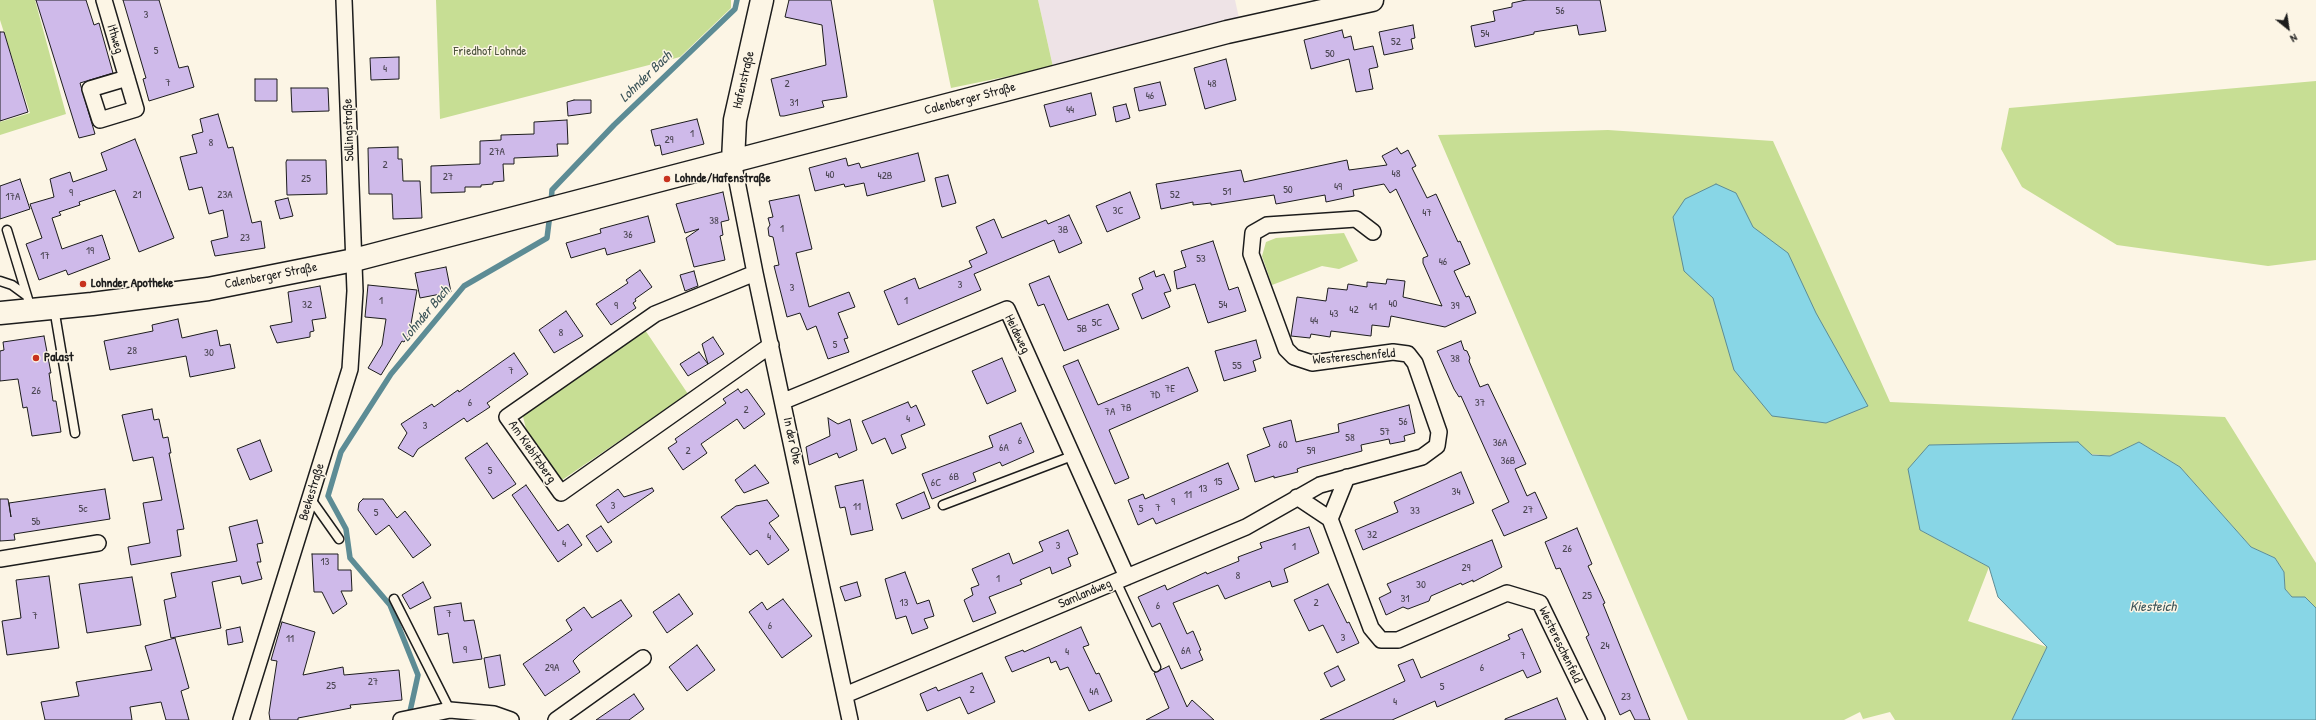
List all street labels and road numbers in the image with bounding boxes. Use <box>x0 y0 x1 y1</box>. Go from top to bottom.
street label: Ithweg <box>103 22 127 56</box>
street label: Hafenstraße <box>730 50 758 110</box>
street label: Calenberger Straße <box>923 79 1017 119</box>
street label: Sollingstraße <box>340 98 358 162</box>
street label: Calenberger Straße <box>223 259 319 293</box>
street label: Heideweg <box>1001 312 1033 356</box>
street label: Westereschenfeld <box>1312 346 1396 368</box>
street label: In der Ohe <box>779 416 805 466</box>
street label: Am Kiebitzberg <box>505 418 559 486</box>
street label: Beekestraße <box>296 461 328 523</box>
street label: Samlandweg <box>1056 576 1114 612</box>
street label: Westereschenfeld <box>1535 604 1585 686</box>

